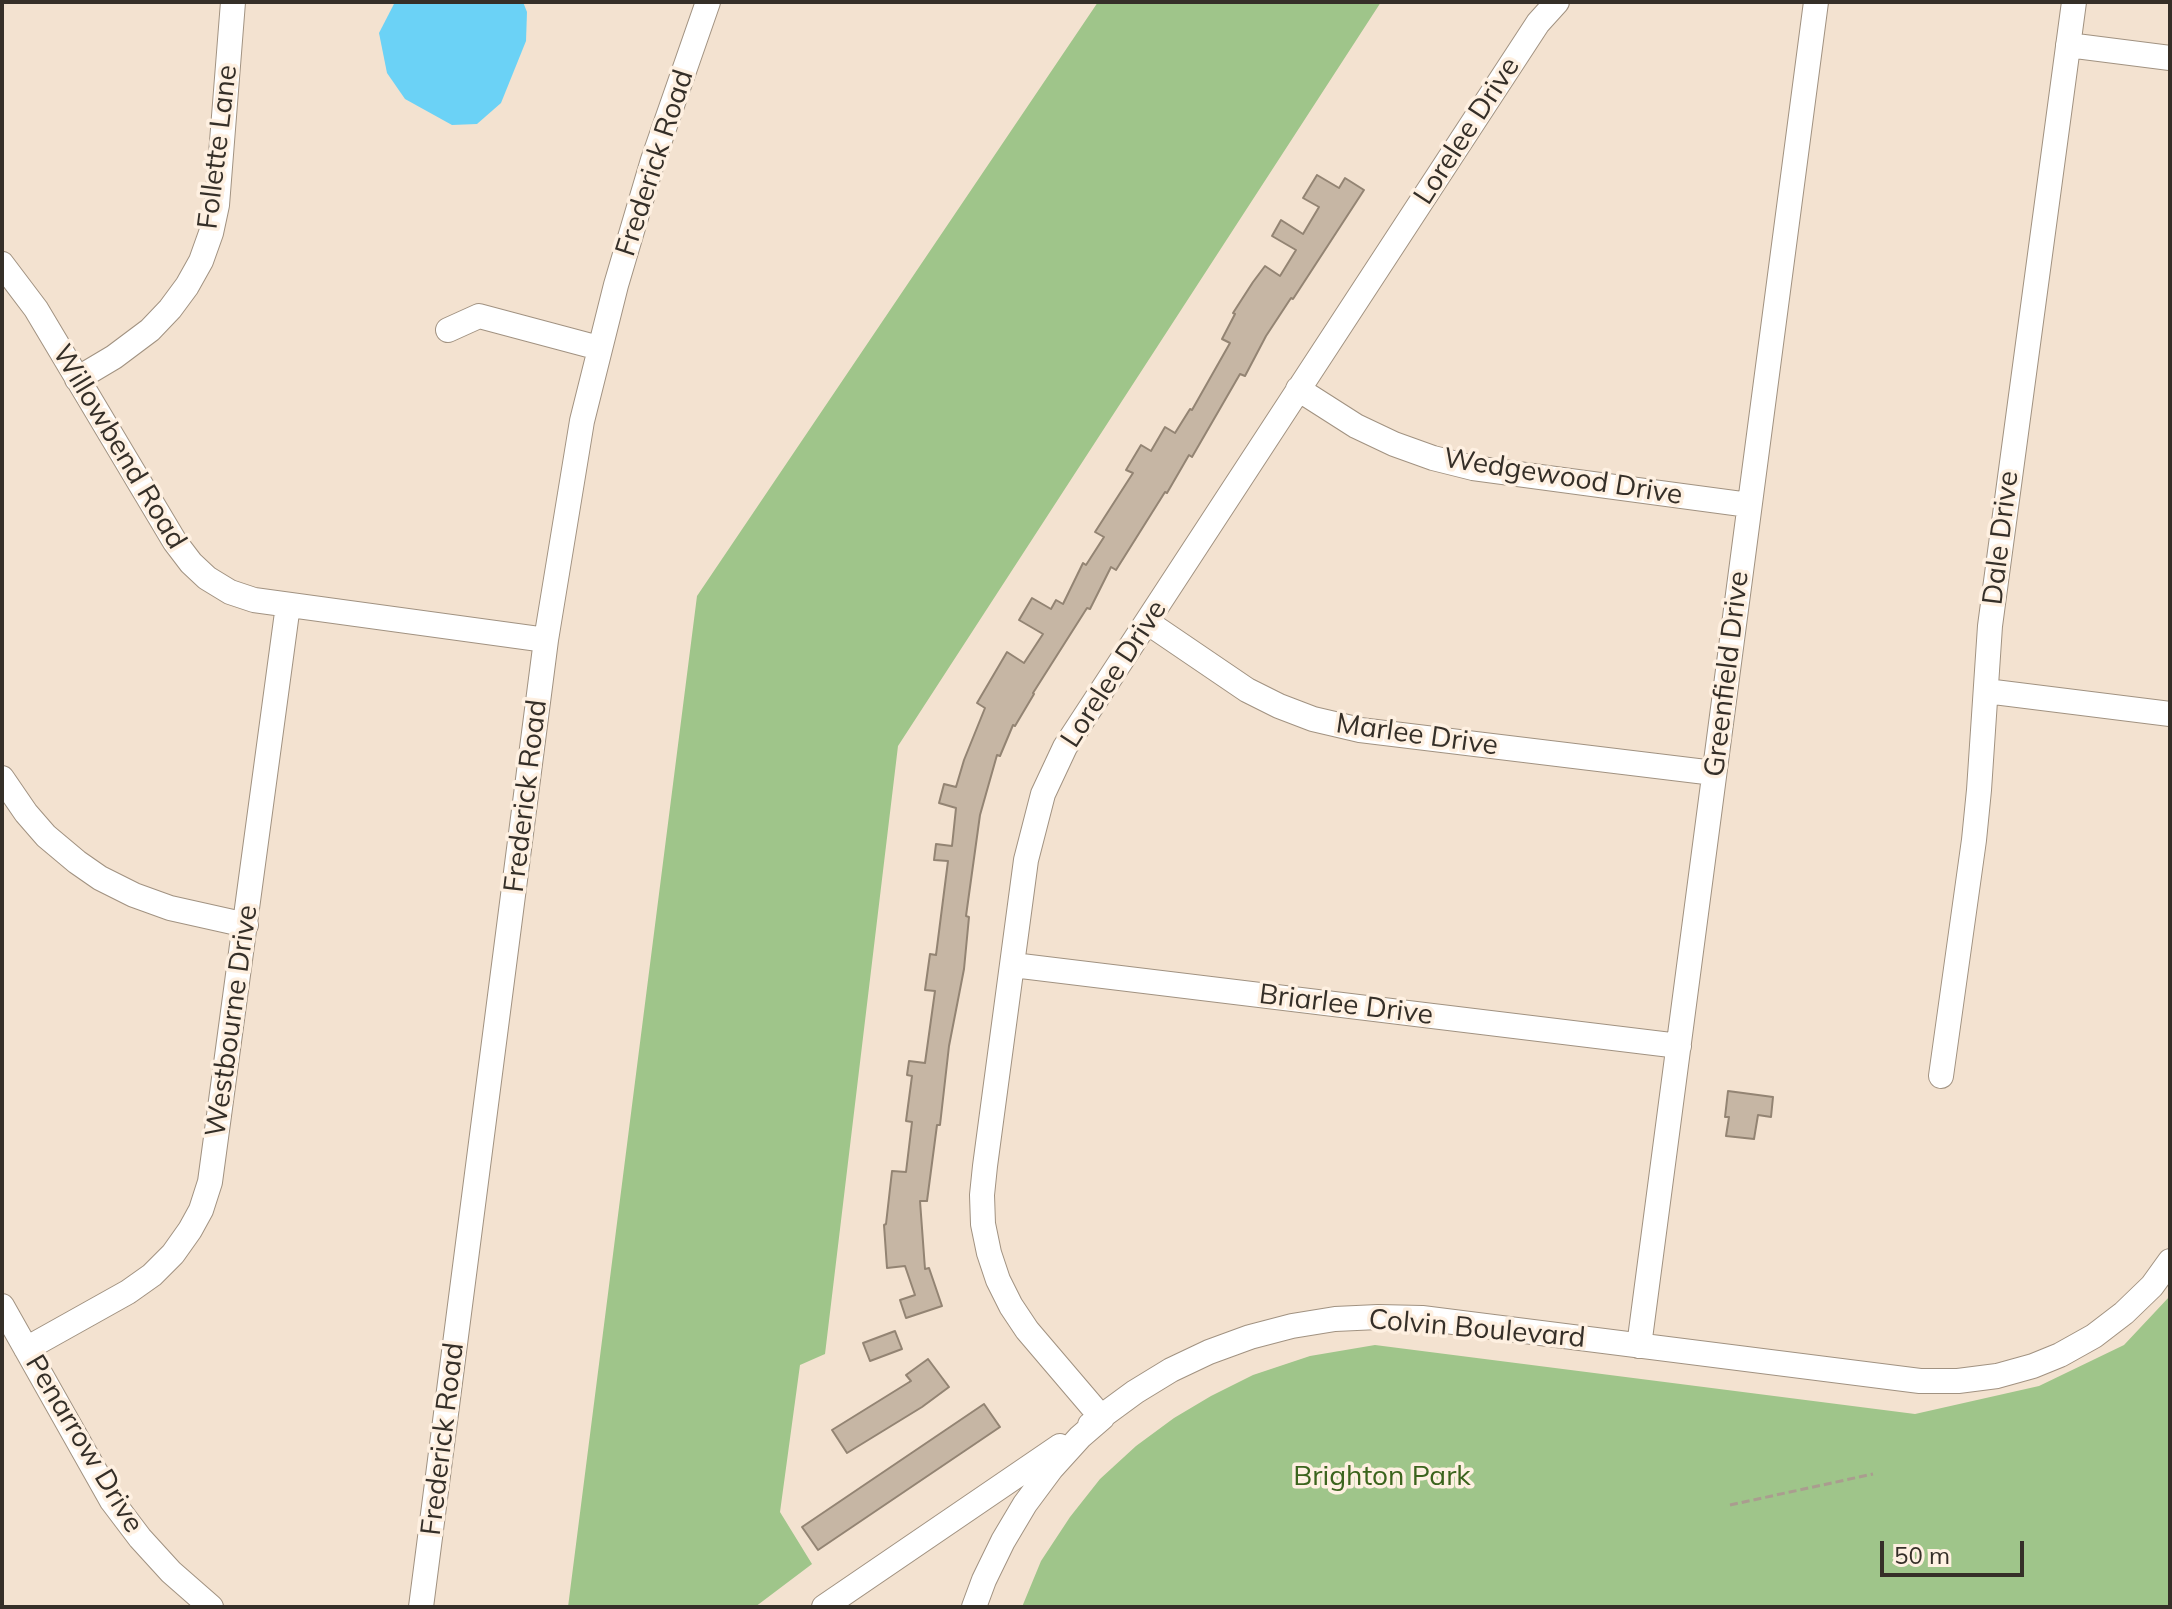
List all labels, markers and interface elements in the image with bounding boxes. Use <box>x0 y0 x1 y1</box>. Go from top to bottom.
street label: Lorelee Drive <box>1407 51 1527 211</box>
street label: Follette Lane <box>191 63 245 231</box>
street label: Frederick Road <box>609 66 701 260</box>
street label: Willowbend Road <box>45 339 193 555</box>
street label: Wedgewood Drive <box>1441 442 1685 512</box>
street label: Dale Drive <box>1976 469 2026 607</box>
street label: Greenfield Drive <box>1698 569 1756 779</box>
street label: Lorelee Drive <box>1054 594 1174 754</box>
street label: Frederick Road <box>498 698 554 894</box>
street label: Marlee Drive <box>1334 707 1500 763</box>
street label: Westbourne Drive <box>199 903 265 1139</box>
street label: Briarlee Drive <box>1257 978 1435 1032</box>
street label: Colvin Boulevard <box>1367 1303 1587 1355</box>
street label: Frederick Road <box>415 1341 471 1537</box>
street label: Penarrow Drive <box>18 1349 150 1539</box>
park label: Brighton Park <box>1293 1460 1471 1494</box>
scale bar <box>1884 1525 2028 1575</box>
text: 50 m <box>1894 1540 1950 1570</box>

